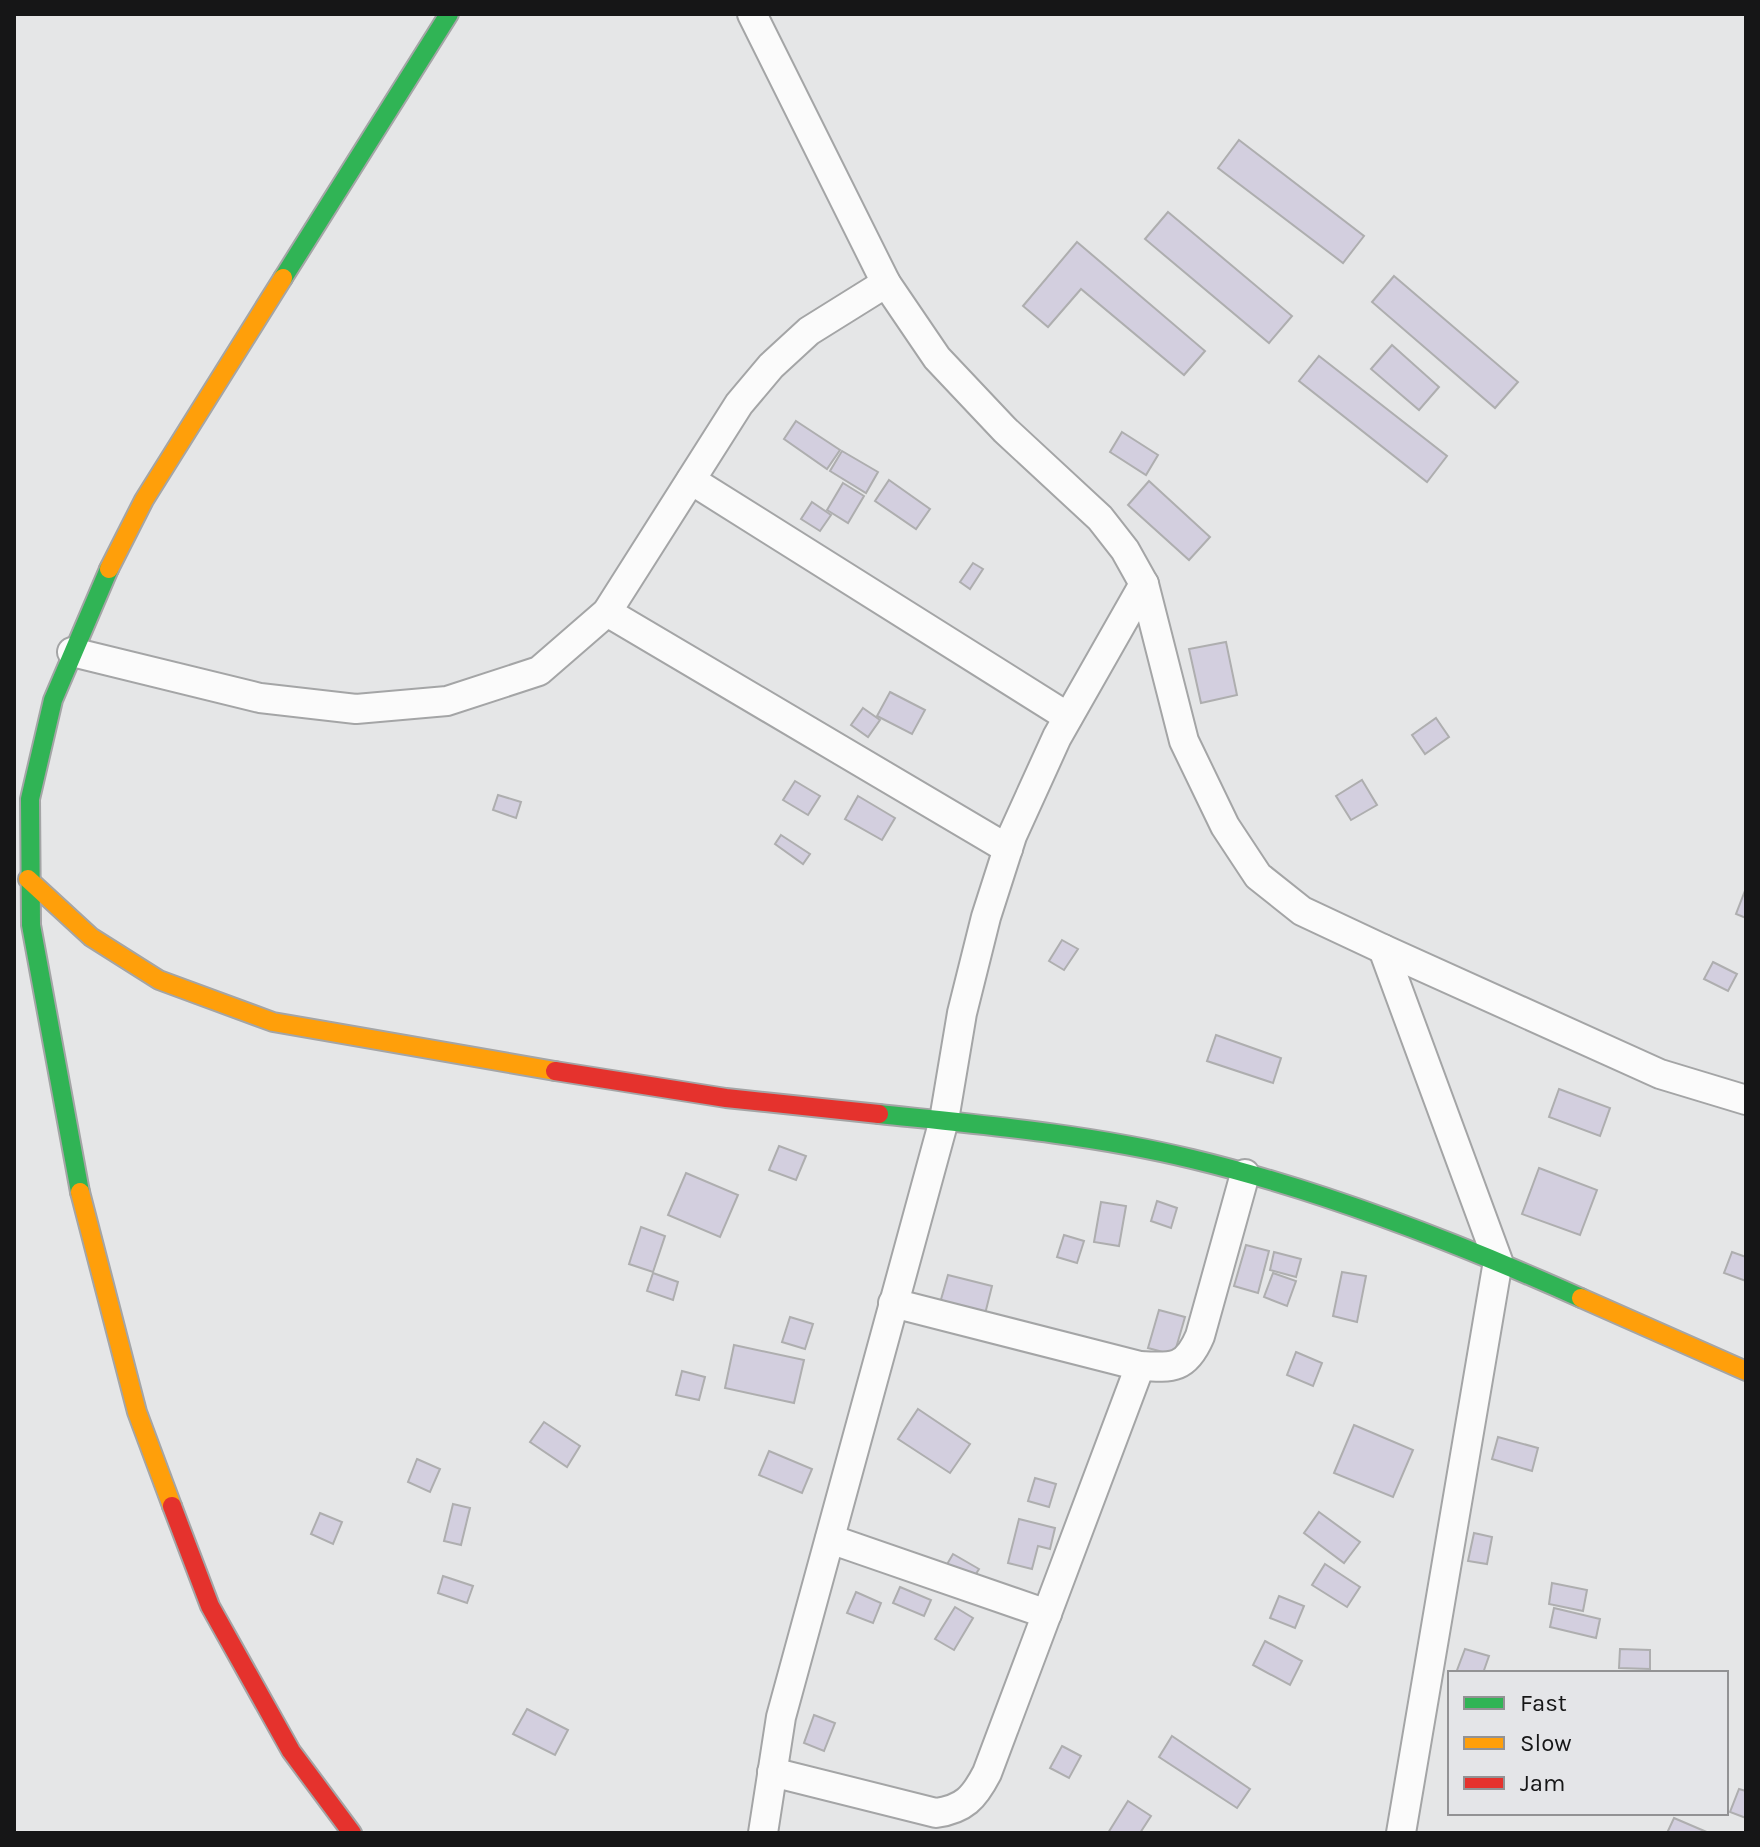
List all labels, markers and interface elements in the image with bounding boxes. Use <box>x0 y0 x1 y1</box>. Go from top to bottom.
legend <box>1448 1671 1728 1815</box>
text: Fast <box>1520 1689 1567 1717</box>
text: Slow <box>1520 1729 1572 1757</box>
text: Jam <box>1520 1769 1565 1797</box>

